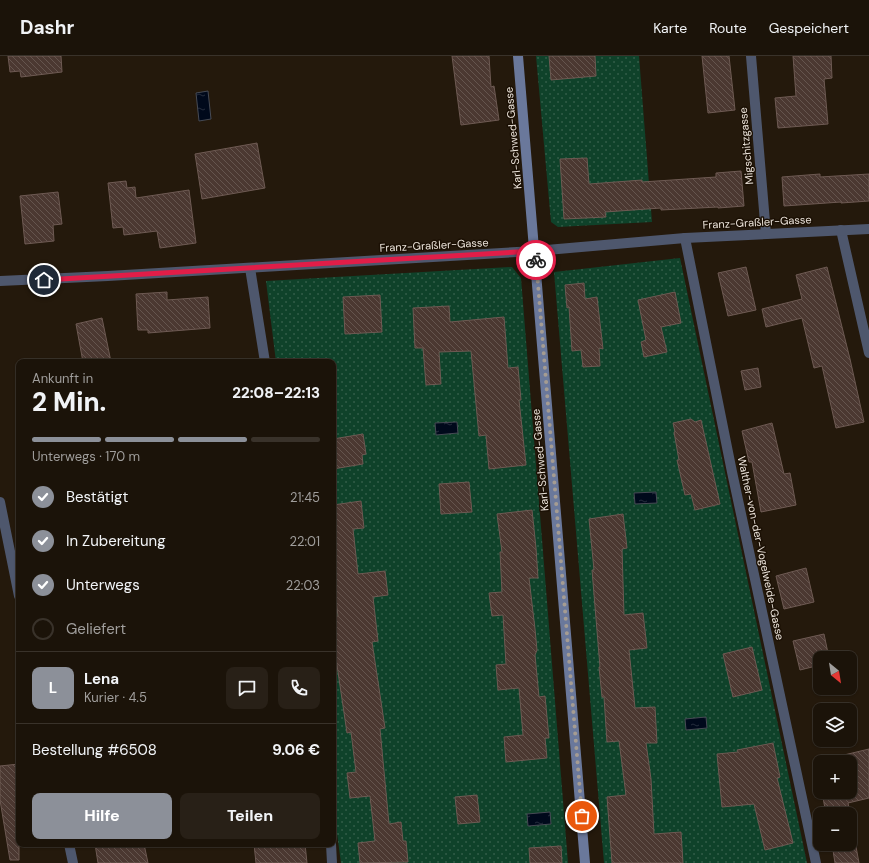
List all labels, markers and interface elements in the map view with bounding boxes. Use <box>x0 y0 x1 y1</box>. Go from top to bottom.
text: Dashr <box>20 15 74 40</box>
text: Karte <box>653 19 687 37</box>
text: Route <box>709 19 747 37</box>
text: Gespeichert <box>769 19 849 37</box>
street label: Karl-Schwed-Gasse <box>502 86 524 190</box>
street label: Migschitzgasse <box>736 107 756 185</box>
street label: Franz-Graßler-Gasse <box>702 212 812 232</box>
street label: Franz-Graßler-Gasse <box>379 235 489 255</box>
courier <box>516 240 556 280</box>
icon: bike <box>525 249 547 271</box>
pin <box>27 263 61 297</box>
icon: home <box>33 269 55 291</box>
text: Ankunft in <box>32 370 93 387</box>
text: 22:08–22:13 <box>232 383 320 403</box>
text: 2 Min. <box>32 385 106 419</box>
street label: Karl-Schwed-Gasse <box>529 408 551 512</box>
text: Unterwegs · 170 m <box>32 448 140 465</box>
street label: Walther-von-der-Vogelweide-Gasse <box>735 455 787 641</box>
icon: check <box>32 486 54 508</box>
text: Bestätigt <box>66 487 128 507</box>
text: 21:45 <box>290 489 320 506</box>
icon: check <box>32 530 54 552</box>
text: In Zubereitung <box>66 531 166 551</box>
text: 22:01 <box>289 533 320 550</box>
icon: check <box>32 574 54 596</box>
text: Unterwegs <box>66 575 140 595</box>
text: 22:03 <box>286 577 320 594</box>
text: Geliefert <box>66 619 126 639</box>
north arrow <box>813 651 857 695</box>
map controls <box>813 651 857 851</box>
button: chat <box>226 667 268 709</box>
button: phone <box>278 667 320 709</box>
text: Lena <box>84 669 119 689</box>
text: L <box>49 678 57 698</box>
text: Kurier · 4.5 <box>84 689 147 706</box>
button: layers <box>813 703 857 747</box>
text: Bestellung #6508 <box>32 740 157 760</box>
text: 9.06 € <box>272 740 320 760</box>
button: + <box>813 755 857 799</box>
button: Hilfe <box>32 793 172 839</box>
button: Teilen <box>180 793 320 839</box>
pin <box>565 799 599 833</box>
icon: bag <box>571 805 593 827</box>
button: − <box>813 807 857 851</box>

